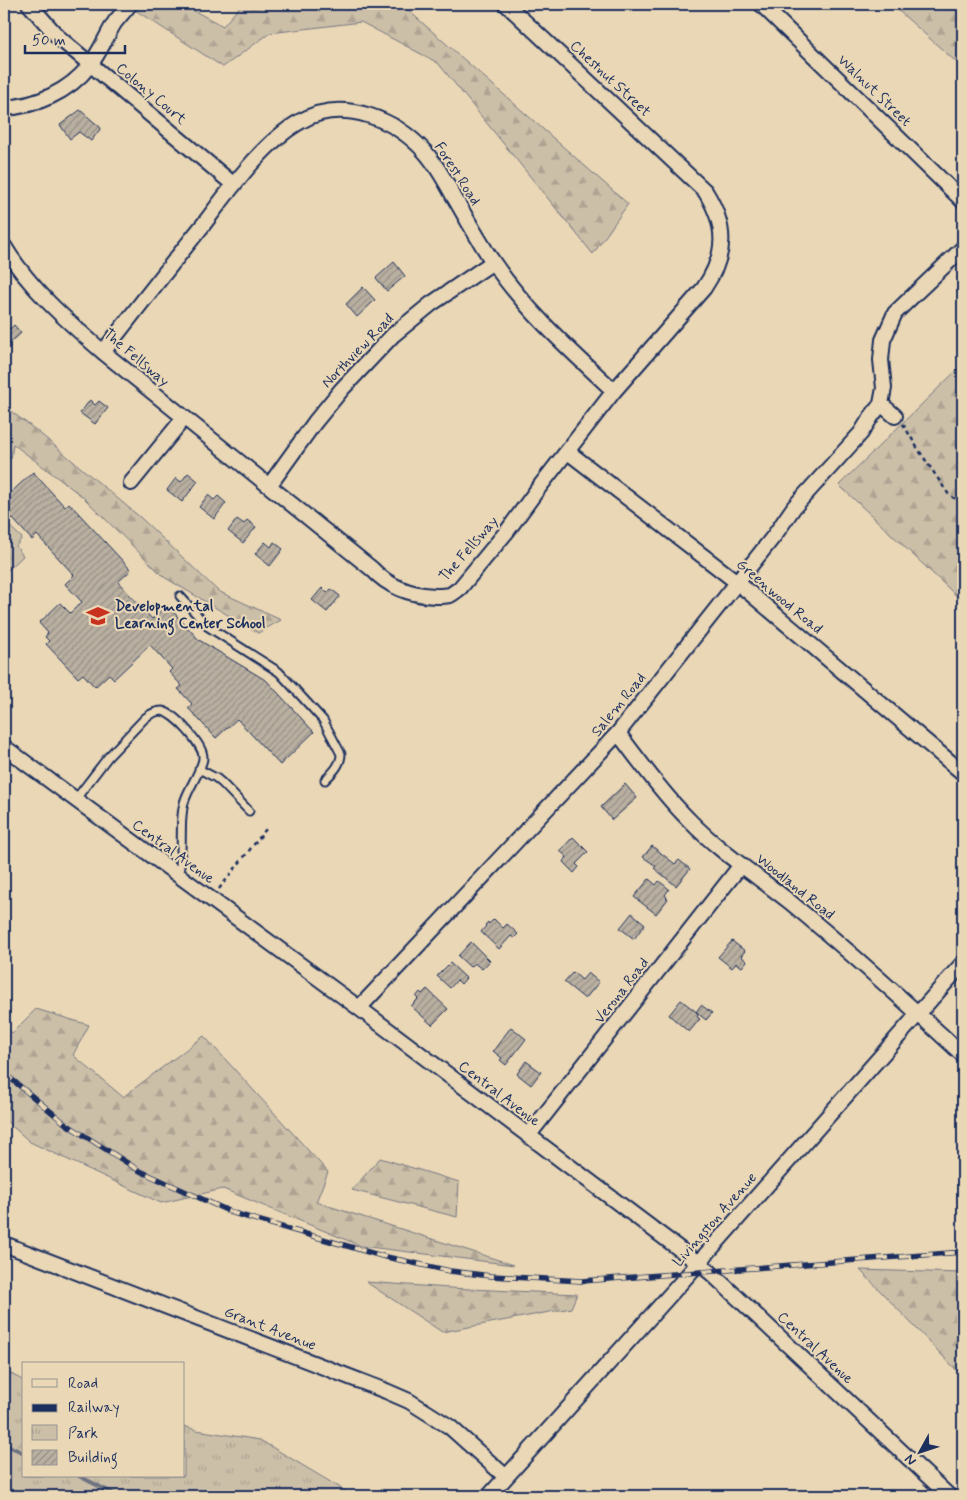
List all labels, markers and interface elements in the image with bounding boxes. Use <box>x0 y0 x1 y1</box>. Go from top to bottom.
scale bar <box>25 22 125 54</box>
text: 50 m <box>32 31 66 51</box>
street label: Chestnut Street <box>565 36 655 122</box>
street label: Walnut Street <box>833 51 915 132</box>
street label: Colony Court <box>111 59 191 130</box>
street label: Forest Road <box>429 138 485 210</box>
street label: Northview Road <box>317 309 399 393</box>
street label: The Fellsway <box>99 324 174 392</box>
street label: The Fellsway <box>435 512 503 586</box>
street label: Greenwood Road <box>732 555 827 639</box>
place label: Developmental Learning Center School <box>115 597 266 636</box>
school or university icon: Developmental Learning Center School <box>85 603 111 629</box>
street label: Salem Road <box>587 669 651 741</box>
street label: Central Avenue <box>128 815 218 889</box>
street label: Woodland Road <box>752 849 838 925</box>
street label: Verona Road <box>590 954 654 1028</box>
street label: Central Avenue <box>454 1057 544 1131</box>
street label: Livingston Avenue <box>668 1168 762 1271</box>
street label: Grant Avenue <box>221 1302 319 1356</box>
street label: Central Avenue <box>772 1307 858 1389</box>
legend <box>22 1362 185 1478</box>
text: Road <box>68 1374 98 1394</box>
text: Railway <box>68 1398 120 1418</box>
text: Park <box>68 1424 98 1444</box>
north arrow <box>894 1428 944 1478</box>
text: Building <box>68 1448 118 1469</box>
text: N <box>901 1450 921 1469</box>

